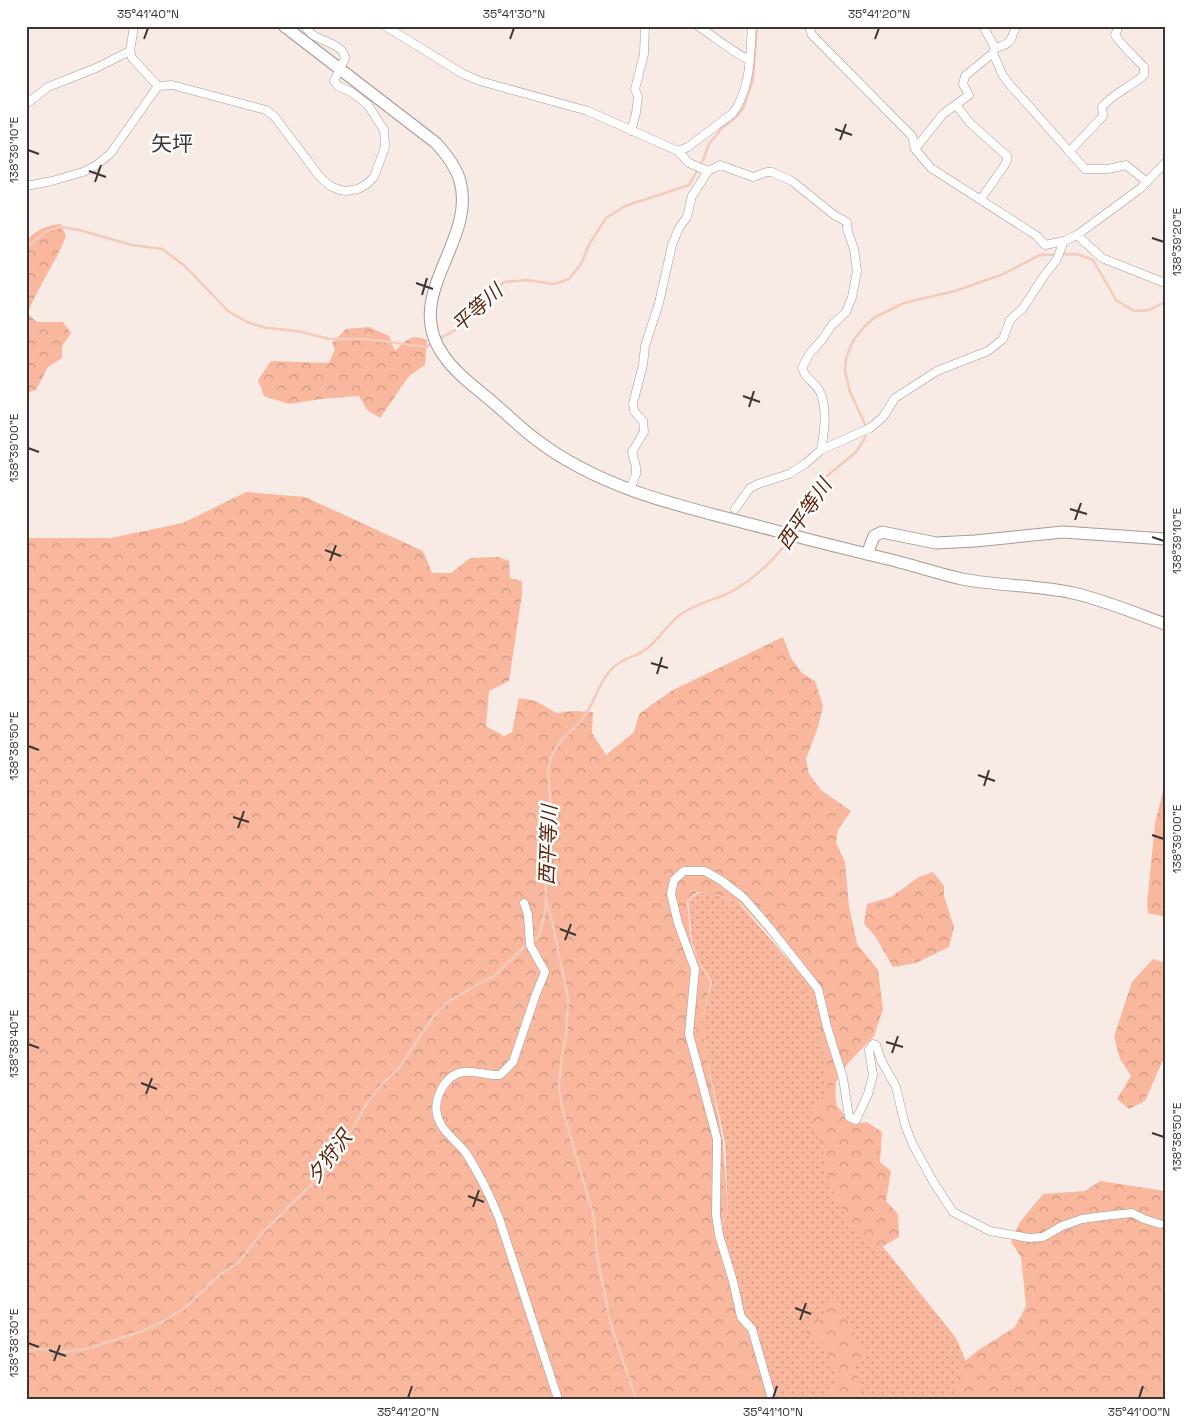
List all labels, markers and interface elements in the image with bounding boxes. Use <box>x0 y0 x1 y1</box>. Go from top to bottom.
text: 35°41'40"N <box>117 6 179 22</box>
text: 35°41'30"N <box>483 6 545 22</box>
text: 35°41'20"N <box>848 6 910 22</box>
text: 138°39'10"E <box>6 117 22 183</box>
district label: 矢坪 <box>151 130 193 157</box>
text: 138°39'20"E <box>1169 207 1185 276</box>
water label: 平等川 <box>446 277 509 338</box>
text: 138°39'00"E <box>6 413 22 483</box>
water label: 西平等川 <box>771 472 838 554</box>
text: 138°39'10"E <box>1169 508 1185 574</box>
text: 138°38'50"E <box>6 711 22 780</box>
water label: 西平等川 <box>534 803 562 885</box>
text: 138°39'00"E <box>1169 804 1185 874</box>
text: 138°38'40"E <box>6 1009 22 1078</box>
text: 138°38'50"E <box>1169 1102 1185 1171</box>
water label: 夕狩沢 <box>301 1123 359 1189</box>
text: 138°38'30"E <box>6 1308 22 1377</box>
text: 35°41'20"N <box>377 1404 439 1420</box>
text: 35°41'10"N <box>743 1404 803 1420</box>
text: 35°41'00"N <box>1108 1404 1170 1420</box>

